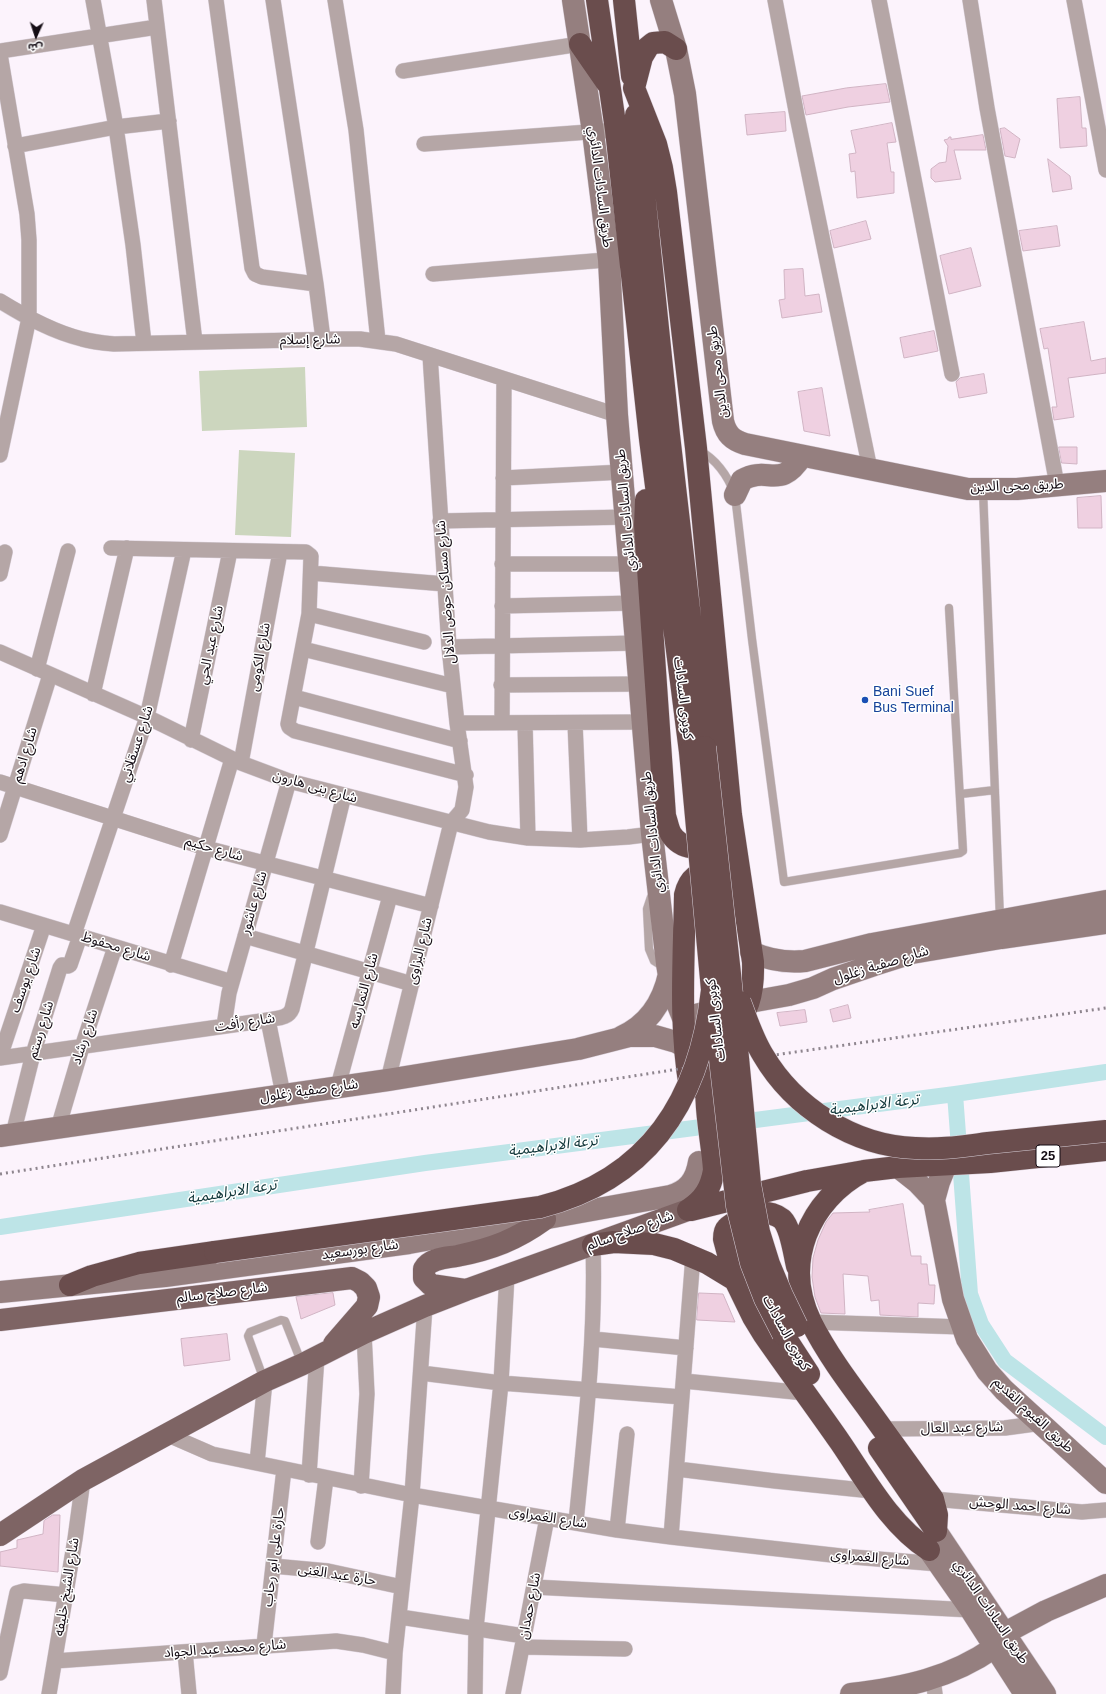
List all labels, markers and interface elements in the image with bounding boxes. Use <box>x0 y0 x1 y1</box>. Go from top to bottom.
north arrow <box>16 16 56 56</box>
text: ش <box>28 42 43 54</box>
street label: طريق السادات الدائري <box>584 125 616 249</box>
street label: طريق محى الدين <box>704 325 732 419</box>
street label: شارع إسلام <box>280 331 340 349</box>
street label: طريق السادات الدائري <box>612 448 640 572</box>
street label: طريق محى الدين <box>970 476 1064 496</box>
street label: شارع مساكن حوض الدلال <box>433 520 459 664</box>
street label: شارع عبد الحي <box>194 604 228 686</box>
street label: شارع الكومى <box>246 621 274 693</box>
street label: كوبرى السادات <box>670 656 696 740</box>
place label: Bani Suef Bus Terminal <box>873 684 954 716</box>
marker: Bani Suef Bus Terminal <box>860 695 870 705</box>
street label: شارع عسقلاني <box>117 704 157 784</box>
street label: شارع ادهم <box>9 725 41 785</box>
street label: شارع بنى هارون <box>271 767 359 807</box>
street label: طريق السادات الدائري <box>638 770 668 894</box>
street label: شارع حكيم <box>183 833 245 865</box>
street label: شارع عاشور <box>237 869 271 937</box>
street label: شارع البزاوى <box>404 916 436 986</box>
street label: شارع محفوظ <box>79 928 153 966</box>
street label: شارع صفية زغلول <box>831 942 931 988</box>
street label: شارع يوسف <box>7 945 45 1015</box>
street label: شارع النمارسه <box>346 951 382 1031</box>
street label: كوبرى السادات <box>703 978 729 1062</box>
street label: شارع رستم <box>24 999 58 1061</box>
street label: شارع رشاد <box>68 1007 102 1067</box>
street label: شارع رأفت <box>214 1010 276 1036</box>
street label: شارع صفية زغلول <box>259 1076 359 1106</box>
water label: ترعة الابراهيمية <box>828 1091 920 1119</box>
water label: ترعة الابراهيمية <box>507 1132 599 1160</box>
road number: 25 <box>1036 1145 1060 1167</box>
water label: ترعة الابراهيمية <box>186 1176 278 1208</box>
street label: شارع صلاح سالم <box>584 1207 676 1255</box>
street label: شارع بورسعيد <box>321 1236 399 1264</box>
street label: شارع صلاح سالم <box>176 1279 268 1307</box>
street label: كوبرى السادات <box>759 1293 813 1373</box>
street label: طريق الفيوم القديم <box>989 1373 1077 1457</box>
street label: شارع عبد العال <box>921 1419 1003 1437</box>
street label: شارع احمد الوحش <box>969 1493 1071 1519</box>
street label: شارع الغمراوى <box>508 1504 588 1532</box>
street label: حارة على ابو رحاب <box>260 1506 288 1608</box>
street label: شارع الشيخ خليفه <box>51 1536 83 1638</box>
street label: شارع الغمراوى <box>830 1546 910 1570</box>
street label: طريق السادات الدائري <box>950 1557 1032 1667</box>
street label: حارة عبد الغنى <box>297 1561 377 1589</box>
street label: شارع حمدان <box>515 1571 545 1641</box>
street label: شارع محمد عبد الجواد <box>163 1636 287 1662</box>

